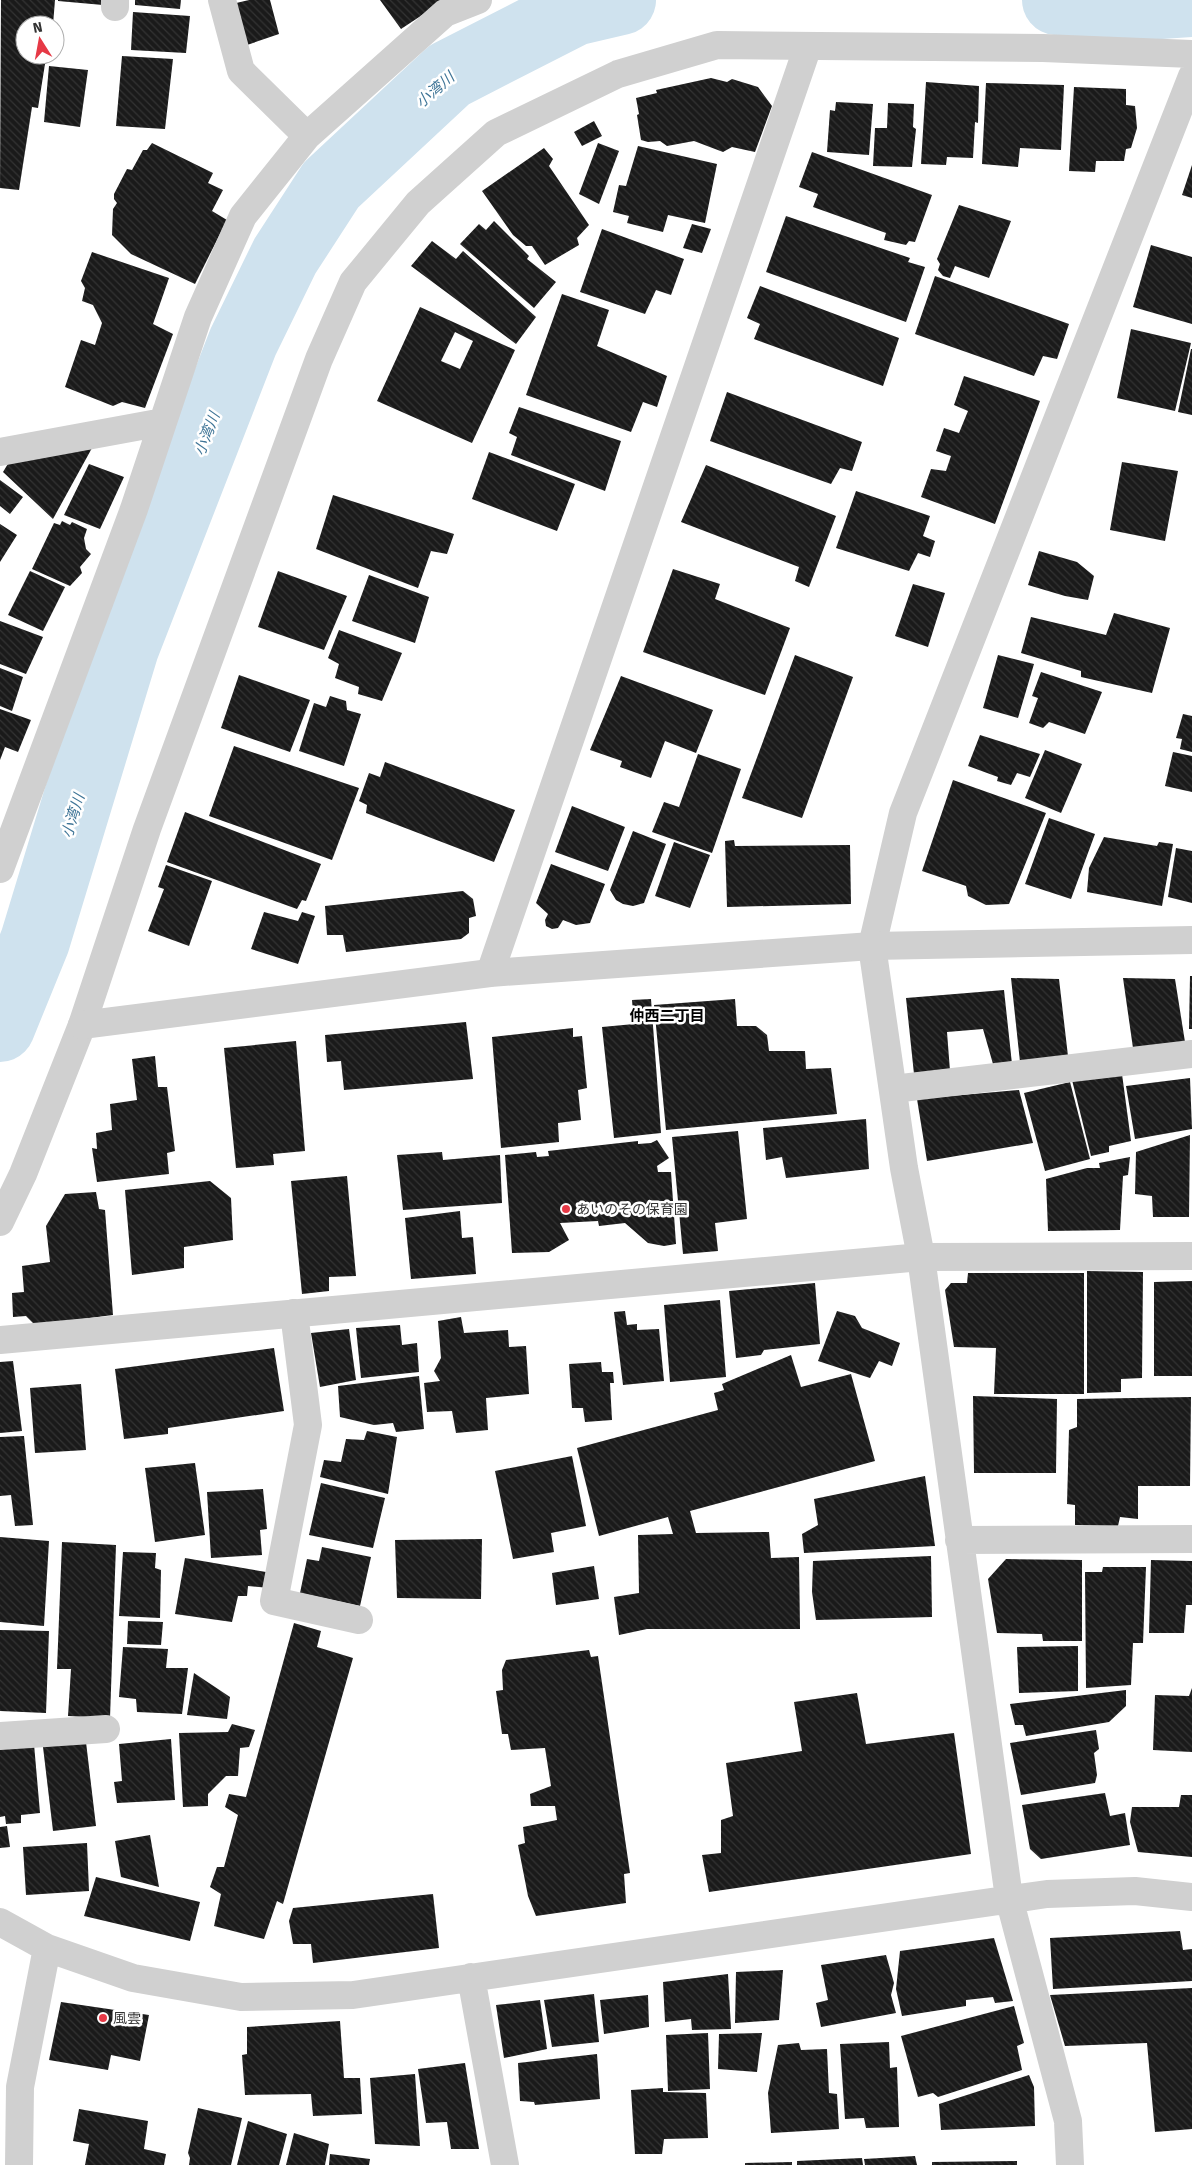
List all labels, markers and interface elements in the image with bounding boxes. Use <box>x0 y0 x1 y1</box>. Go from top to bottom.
north arrow <box>15 15 65 65</box>
text: N <box>31 18 44 37</box>
water label: 小湾川 <box>412 67 459 112</box>
water label: 小湾川 <box>191 408 224 458</box>
water label: 小湾川 <box>58 790 89 840</box>
district label: 仲西二丁目 <box>629 1007 705 1025</box>
place label: あいのその保育園 <box>576 1201 688 1218</box>
marker: あいのその保育園 <box>560 1203 572 1215</box>
place label: 風雲 <box>113 2010 141 2027</box>
marker: 風雲 <box>97 2012 109 2024</box>

